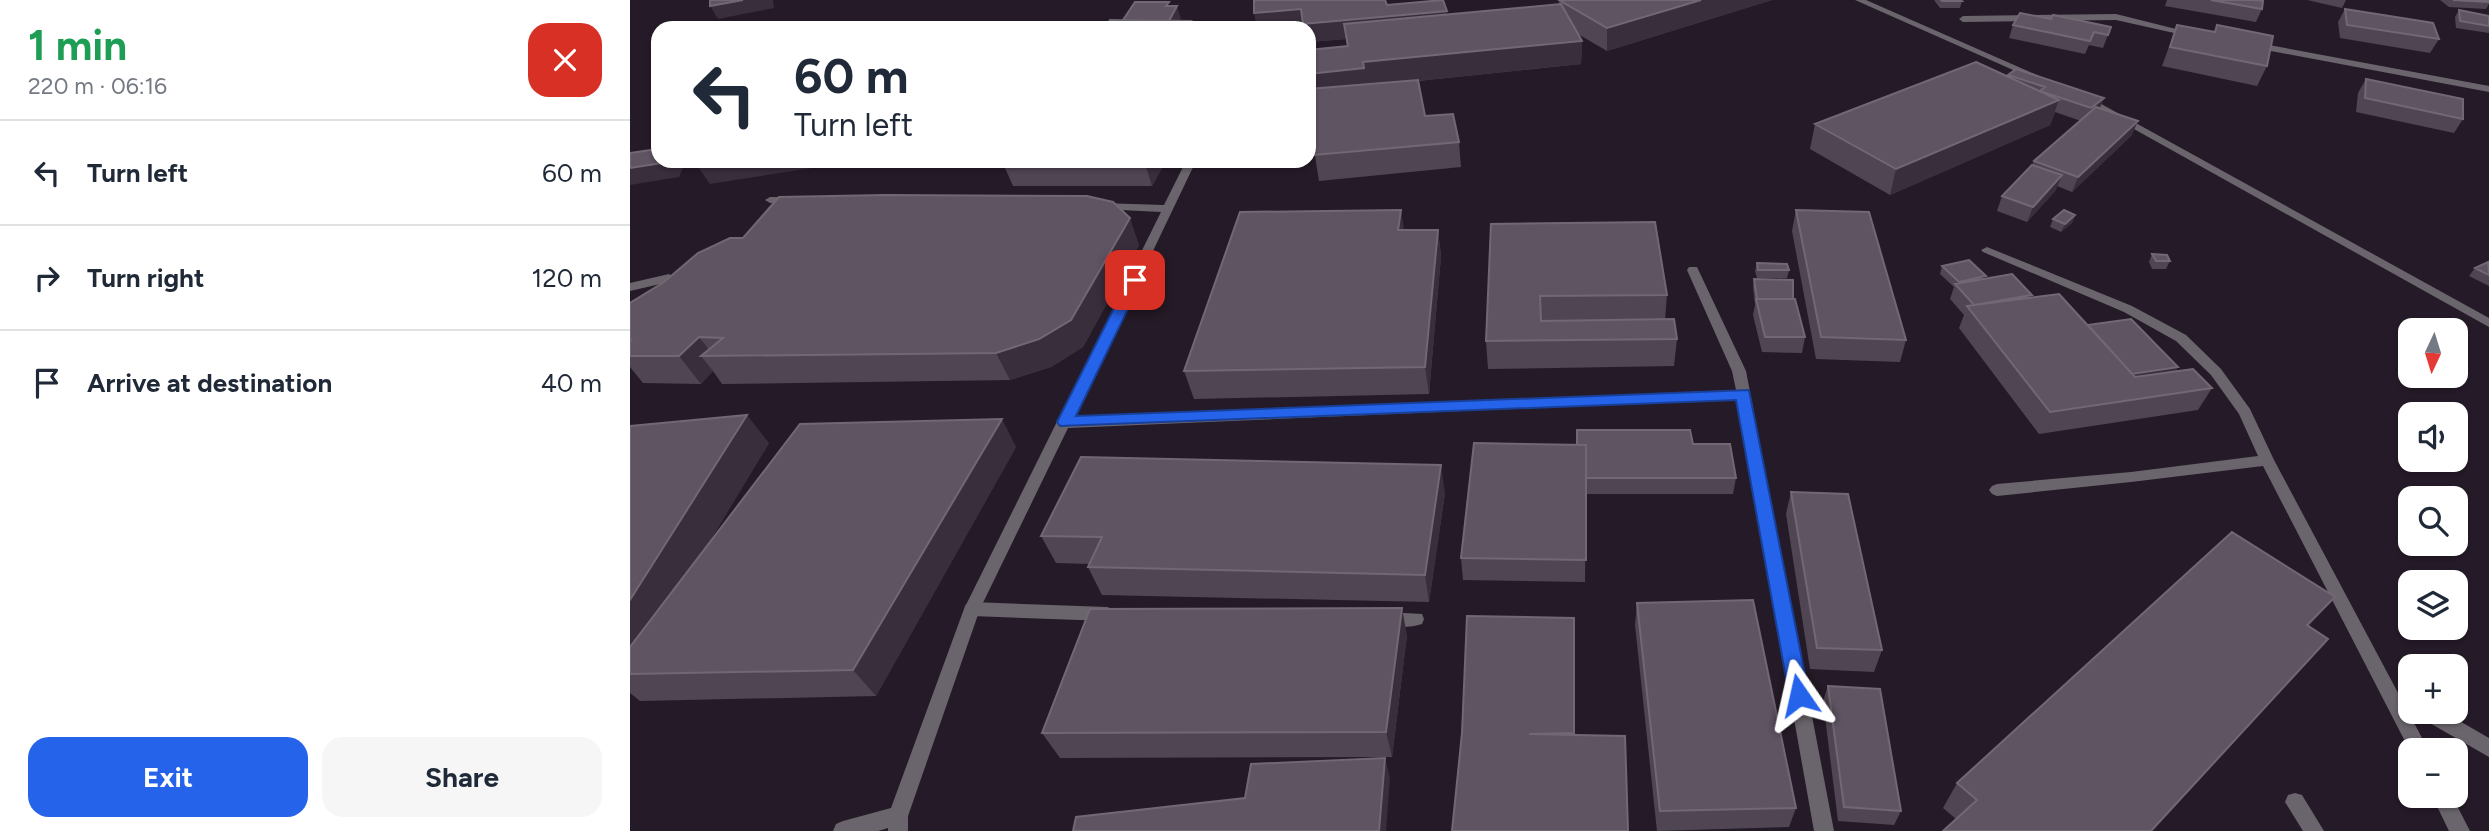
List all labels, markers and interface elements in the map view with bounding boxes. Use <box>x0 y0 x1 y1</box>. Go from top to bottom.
text: 1 min <box>28 20 127 71</box>
button: close <box>528 23 602 97</box>
text: 60 m <box>794 46 909 105</box>
icon: left <box>679 49 770 140</box>
text: 220 m · 06:16 <box>28 72 167 100</box>
text: Turn left <box>794 106 913 144</box>
icon: left <box>28 154 66 192</box>
text: Turn left <box>87 157 188 189</box>
text: 60 m <box>542 157 602 189</box>
pin <box>1105 250 1165 310</box>
icon: right <box>28 259 66 297</box>
icon: arrive <box>1116 261 1154 299</box>
text: Turn right <box>87 262 204 294</box>
text: 120 m <box>532 262 602 294</box>
north arrow <box>2398 318 2468 388</box>
map controls <box>2398 318 2468 808</box>
icon: arrive <box>28 364 66 402</box>
text: Arrive at destination <box>87 367 332 399</box>
text: 40 m <box>541 367 602 399</box>
button: sound <box>2398 402 2468 472</box>
button: search <box>2398 486 2468 556</box>
button: layers <box>2398 570 2468 640</box>
button: + <box>2398 654 2468 724</box>
position arrow <box>1762 658 1836 732</box>
button: Exit <box>28 737 308 817</box>
button: Share <box>322 737 602 817</box>
button: − <box>2398 738 2468 808</box>

